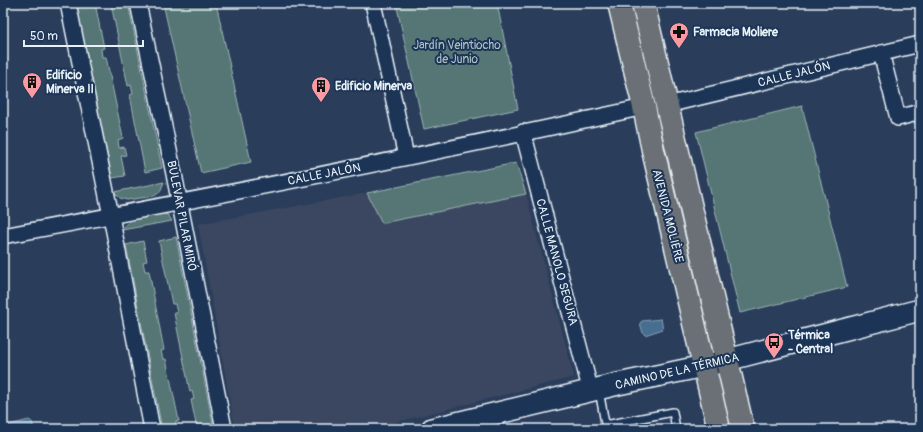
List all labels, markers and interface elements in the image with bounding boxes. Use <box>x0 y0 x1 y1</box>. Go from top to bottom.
pharmacy icon: Farmacia Moliere <box>668 21 690 49</box>
scale bar <box>24 22 143 48</box>
place label: Farmacia Moliere <box>693 25 779 40</box>
text: 50 m <box>30 29 58 44</box>
park label: Jardín Veintiocho de Junio <box>413 38 501 67</box>
street label: CALLE JALÓN <box>756 57 832 91</box>
place label: Edificio Minerva II <box>46 68 94 97</box>
building icon: Edificio Minerva II <box>21 71 43 99</box>
building icon: Edificio Minerva <box>310 75 332 103</box>
place label: Edificio Minerva <box>335 79 413 94</box>
street label: BULEVAR PILAR MIRÓ <box>163 159 201 273</box>
street label: CALLE JALÓN <box>286 159 362 189</box>
street label: AVENIDA MOLIÈRE <box>649 168 687 264</box>
street label: CALLE MANOLO SEGURA <box>532 197 581 327</box>
place label: Térmica - Central <box>787 328 833 357</box>
bus stop icon: Térmica - Central <box>763 331 785 359</box>
street label: CAMINO DE LA TÉRMICA <box>614 349 741 393</box>

